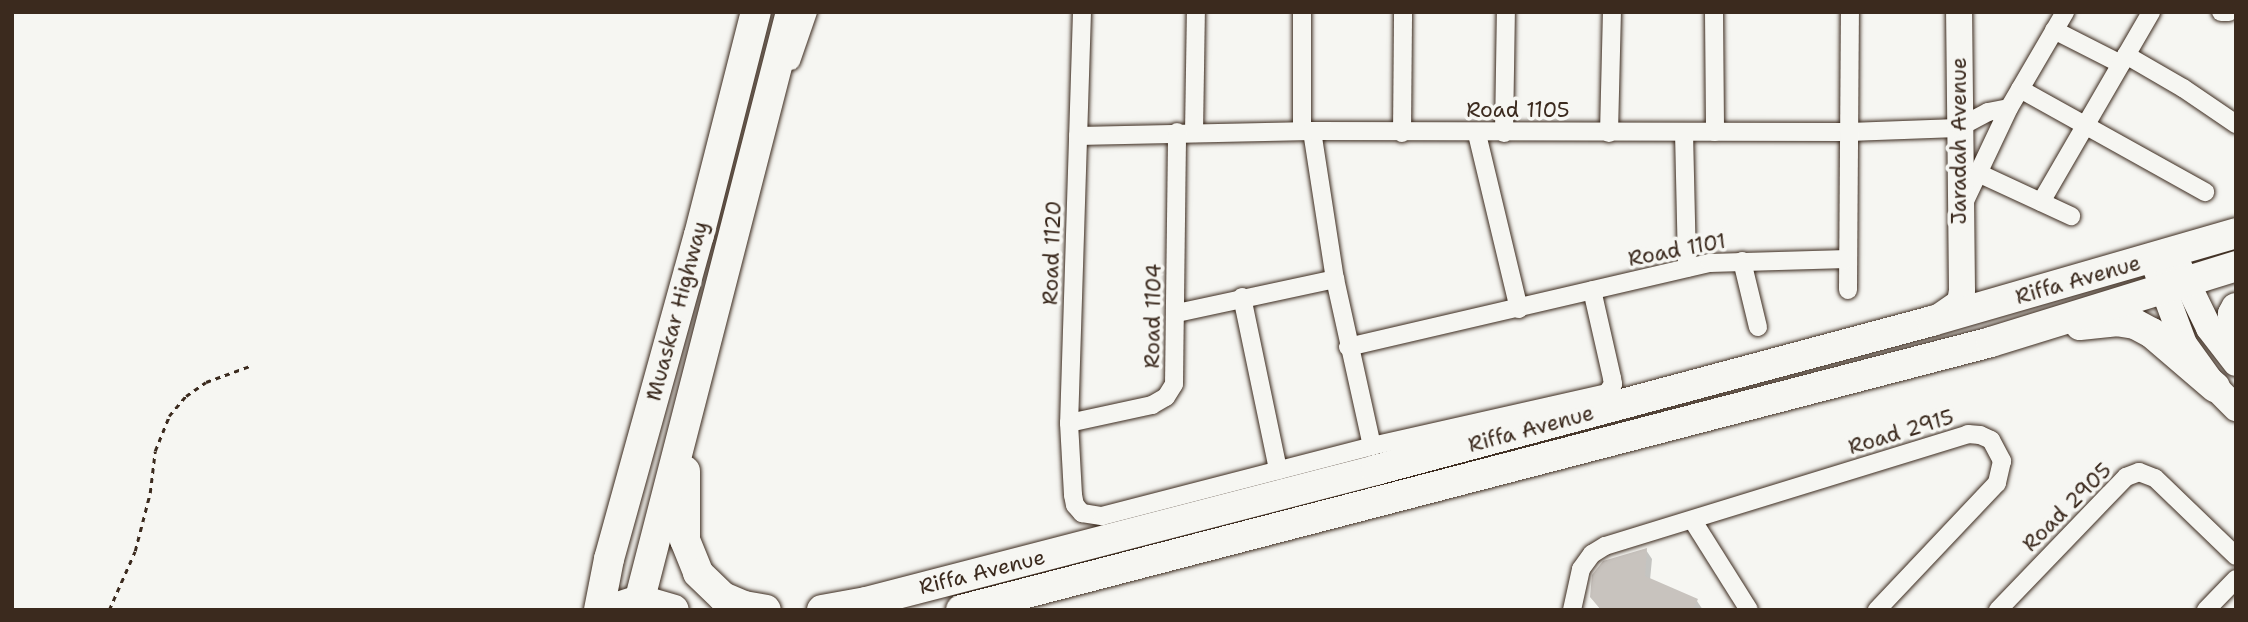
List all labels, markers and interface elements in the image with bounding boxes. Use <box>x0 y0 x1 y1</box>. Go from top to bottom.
street label: Jaradah Avenue <box>1946 57 1972 225</box>
street label: Road 1105 <box>1466 97 1570 123</box>
street label: Road 1120 <box>1038 200 1066 306</box>
street label: Muaskar Highway <box>641 218 713 404</box>
street label: Road 1101 <box>1626 228 1728 272</box>
street label: Riffa Avenue <box>2013 250 2143 310</box>
street label: Road 1104 <box>1139 263 1167 369</box>
street label: Riffa Avenue <box>1466 400 1596 458</box>
street label: Road 2915 <box>1845 404 1957 460</box>
street label: Road 2905 <box>2017 457 2117 557</box>
street label: Riffa Avenue <box>916 544 1048 600</box>

